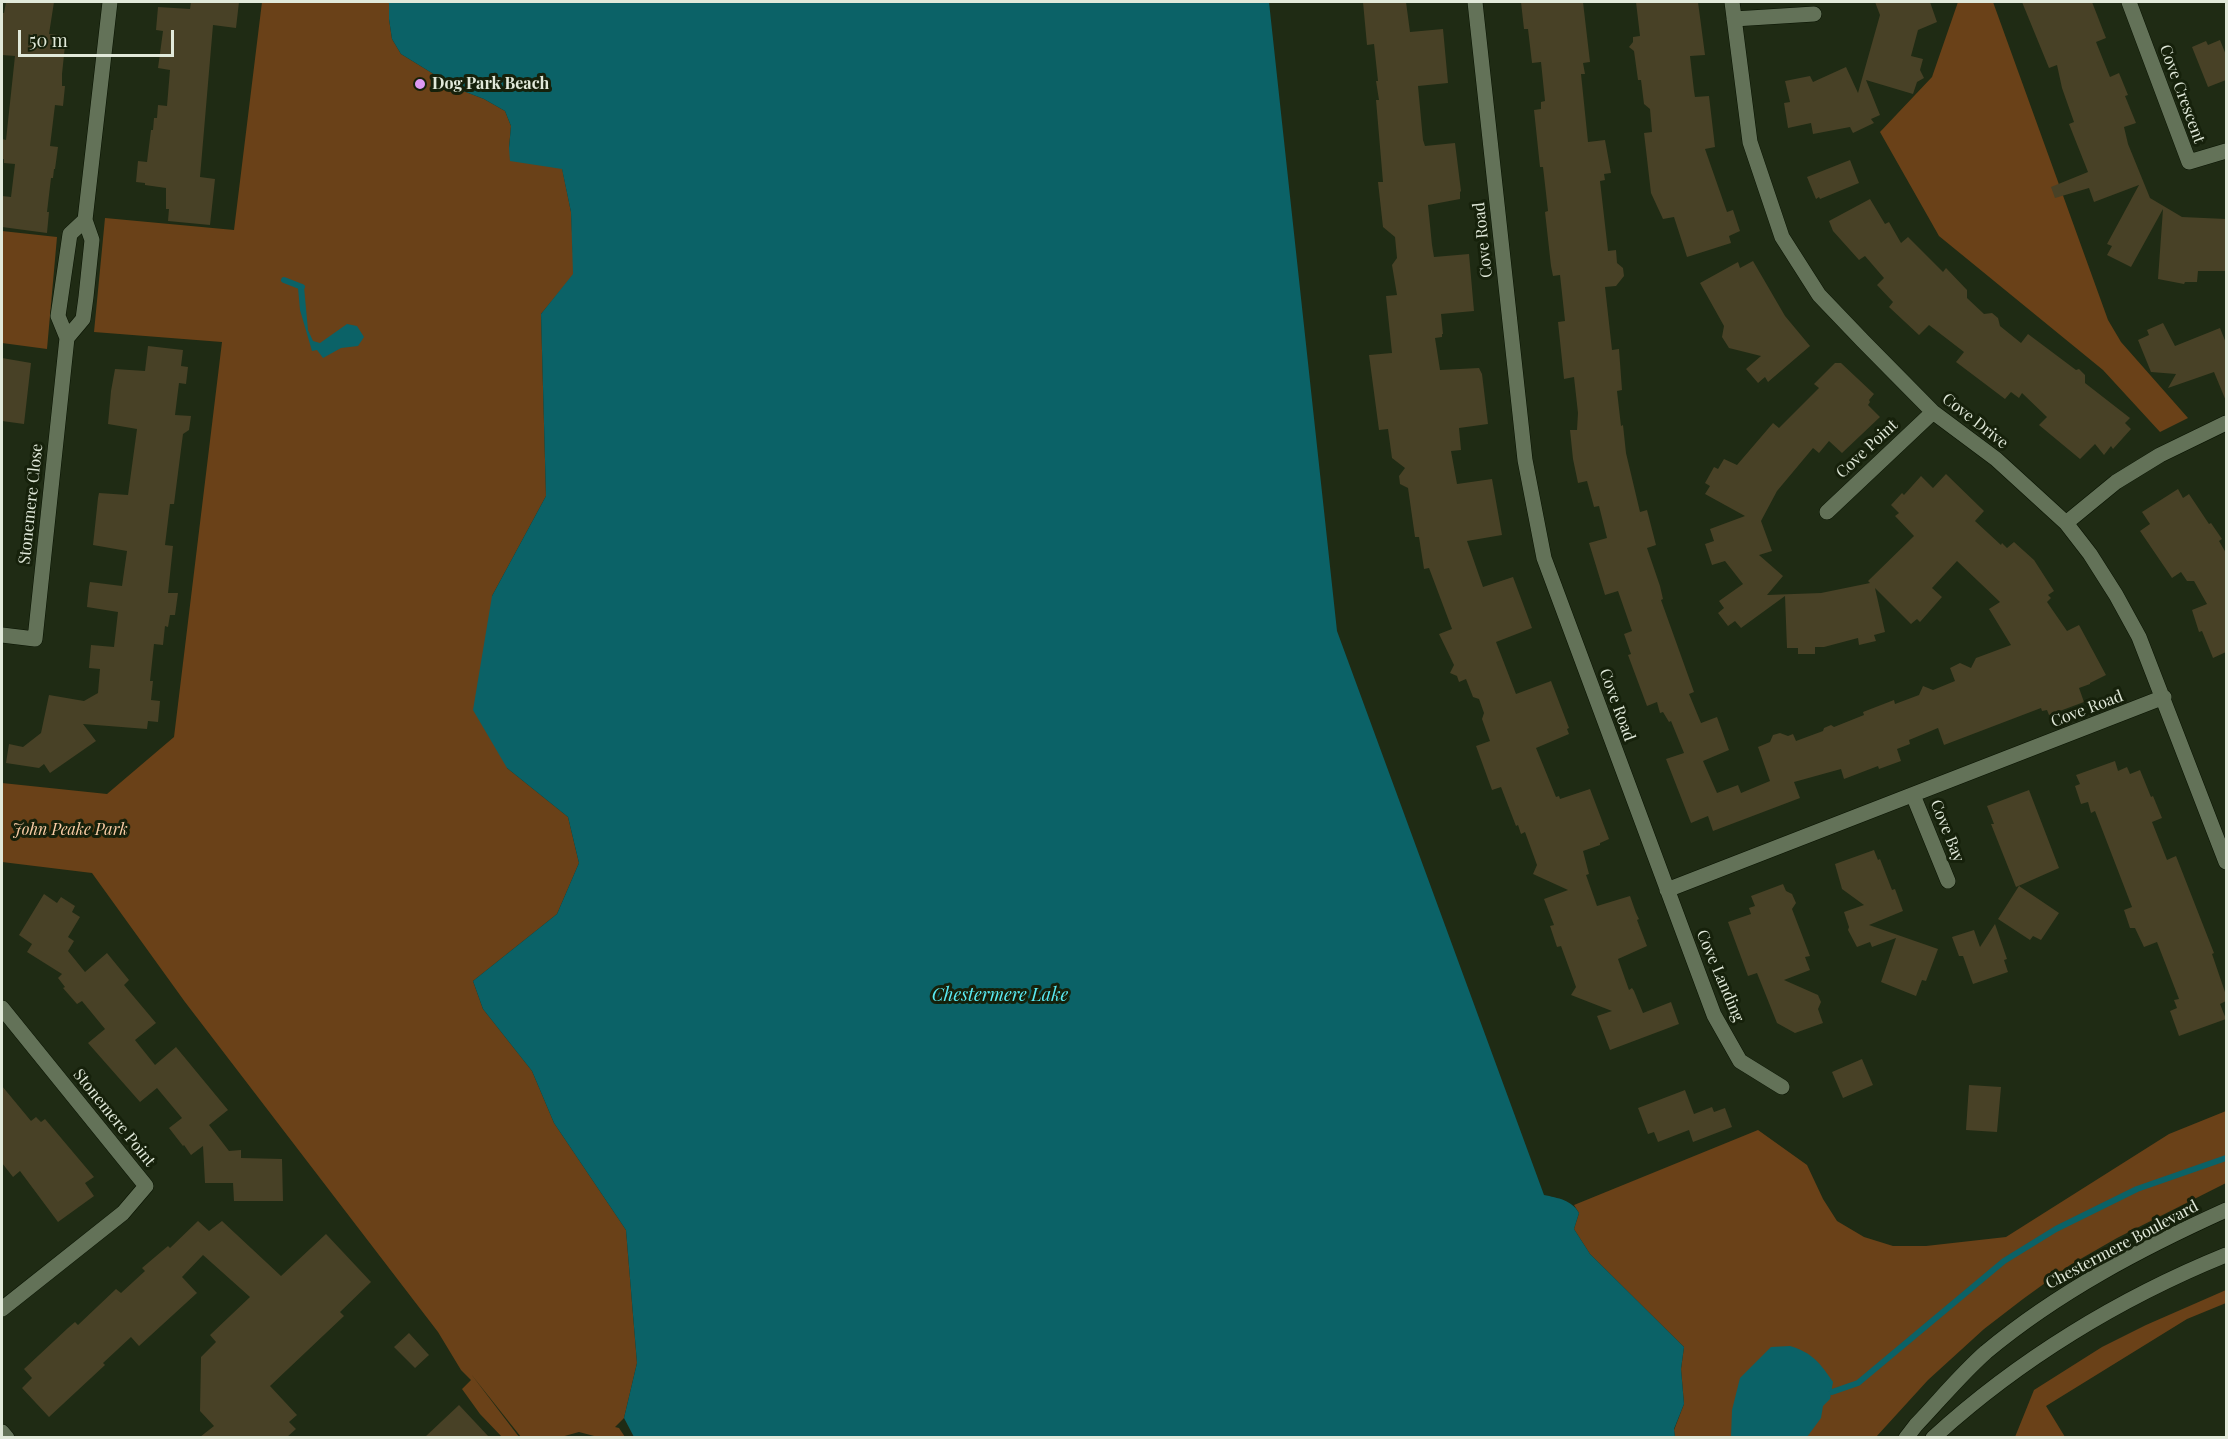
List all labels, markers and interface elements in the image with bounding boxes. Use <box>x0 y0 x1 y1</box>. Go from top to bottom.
scale bar <box>21 18 177 56</box>
text: 50 m <box>29 28 68 52</box>
street label: Cove Crescent <box>2155 42 2209 146</box>
place label: Dog Park Beach <box>432 74 549 94</box>
marker: Dog Park Beach <box>413 77 427 91</box>
street label: Cove Road <box>1469 201 1497 279</box>
street label: Cove Drive <box>1938 389 2012 453</box>
street label: Cove Point <box>1832 416 1902 482</box>
street label: Stonemere Close <box>15 443 47 565</box>
street label: Cove Road <box>1595 666 1639 744</box>
street label: Cove Road <box>2048 686 2126 732</box>
street label: Cove Bay <box>1926 797 1968 865</box>
park label: John Peake Park <box>12 820 128 840</box>
street label: Cove Landing <box>1692 927 1748 1025</box>
water label: Chestermere Lake <box>932 984 1068 1006</box>
street label: Stonemere Point <box>69 1065 159 1171</box>
street label: Chestermere Boulevard <box>2042 1197 2202 1293</box>

